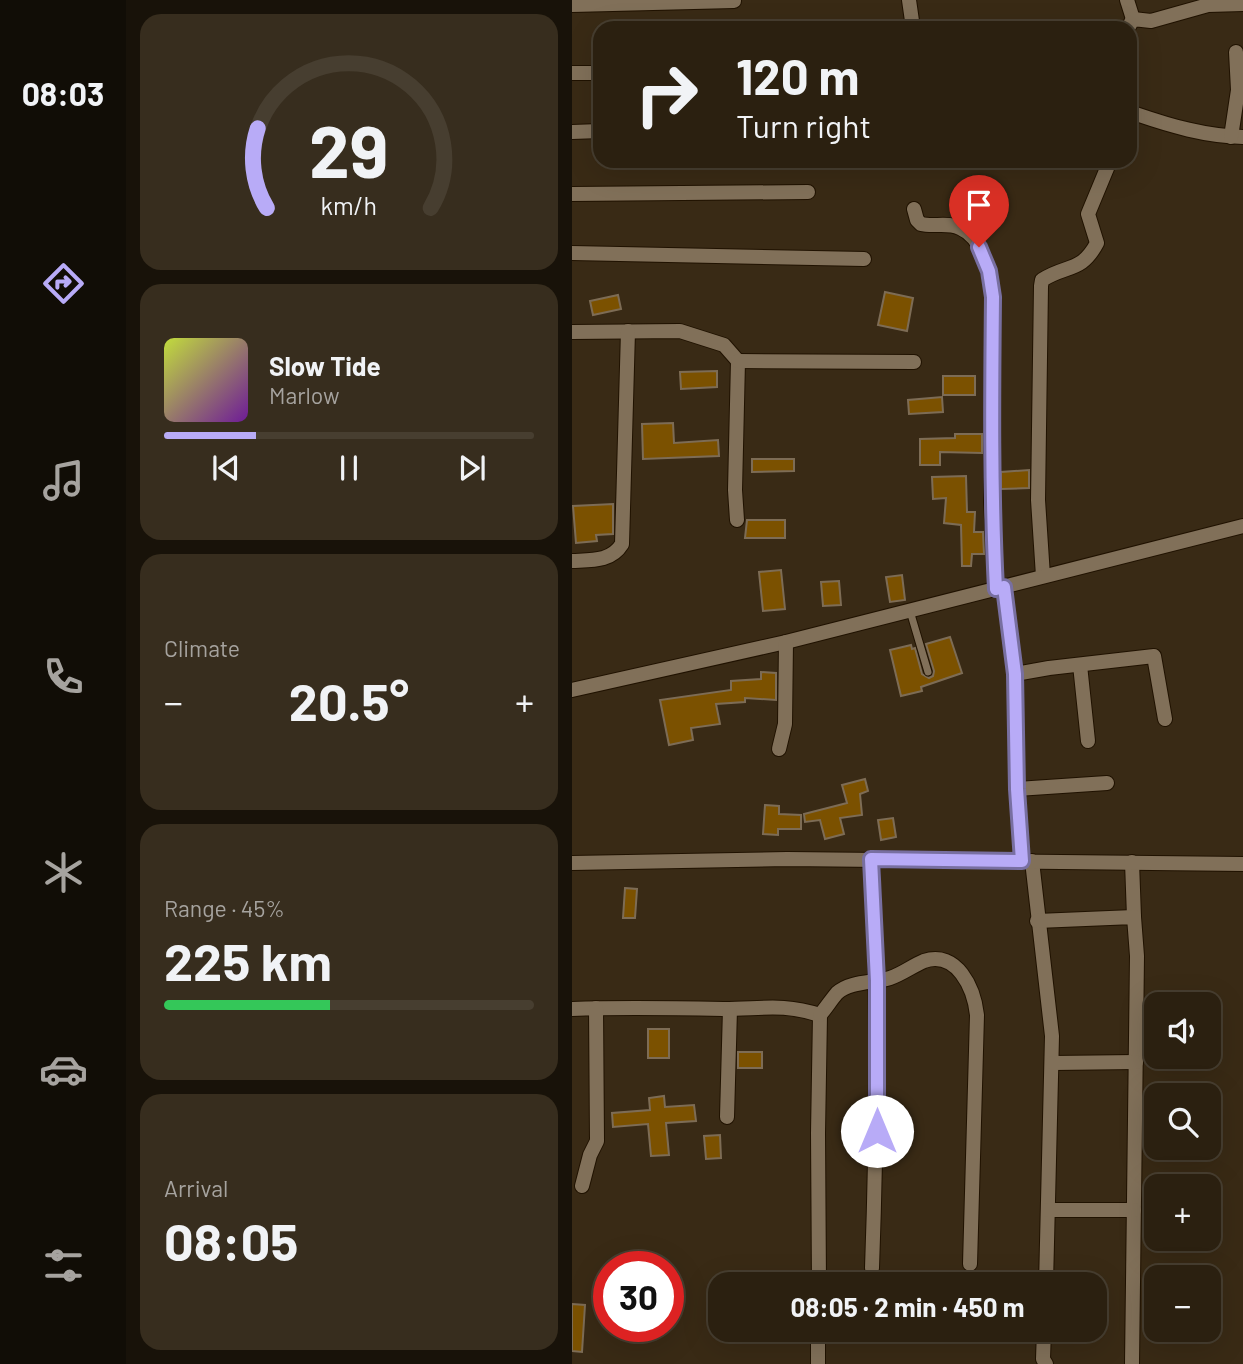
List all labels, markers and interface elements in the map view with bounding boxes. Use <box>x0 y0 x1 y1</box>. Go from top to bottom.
text: 120 m <box>736 46 859 105</box>
icon: right <box>621 49 712 140</box>
text: 08:03 <box>22 74 104 112</box>
text: 29 <box>309 105 389 193</box>
text: Turn right <box>736 106 871 144</box>
pin <box>949 175 1009 247</box>
icon: arrive <box>960 186 998 224</box>
text: km/h <box>321 190 377 220</box>
icon: directions <box>39 259 88 308</box>
text: Slow Tide <box>269 350 381 381</box>
text: Marlow <box>269 381 340 409</box>
icon: previous <box>207 449 245 487</box>
icon: pause <box>330 449 368 487</box>
icon: next <box>453 449 491 487</box>
icon: music <box>39 456 88 505</box>
text: Climate <box>164 634 240 662</box>
icon: phone <box>39 652 88 701</box>
text: 20.5° <box>289 669 409 731</box>
text: − <box>164 678 183 724</box>
text: + <box>515 678 534 724</box>
icon: climate <box>39 848 88 897</box>
text: Range · 45% <box>164 894 285 922</box>
text: 225 km <box>164 929 332 991</box>
map controls <box>1144 992 1221 1342</box>
button: sound <box>1144 992 1221 1069</box>
icon: car <box>39 1045 88 1094</box>
button: search <box>1144 1083 1221 1160</box>
position arrow <box>840 1094 914 1168</box>
text: Arrival <box>164 1174 228 1202</box>
button: + <box>1144 1174 1221 1251</box>
text: 08:05 <box>164 1209 298 1271</box>
icon: filters <box>39 1241 88 1290</box>
speed limit sign: 30 <box>593 1251 684 1342</box>
button: − <box>1144 1265 1221 1342</box>
text: 08:05 · 2 min · 450 m <box>790 1291 1025 1322</box>

